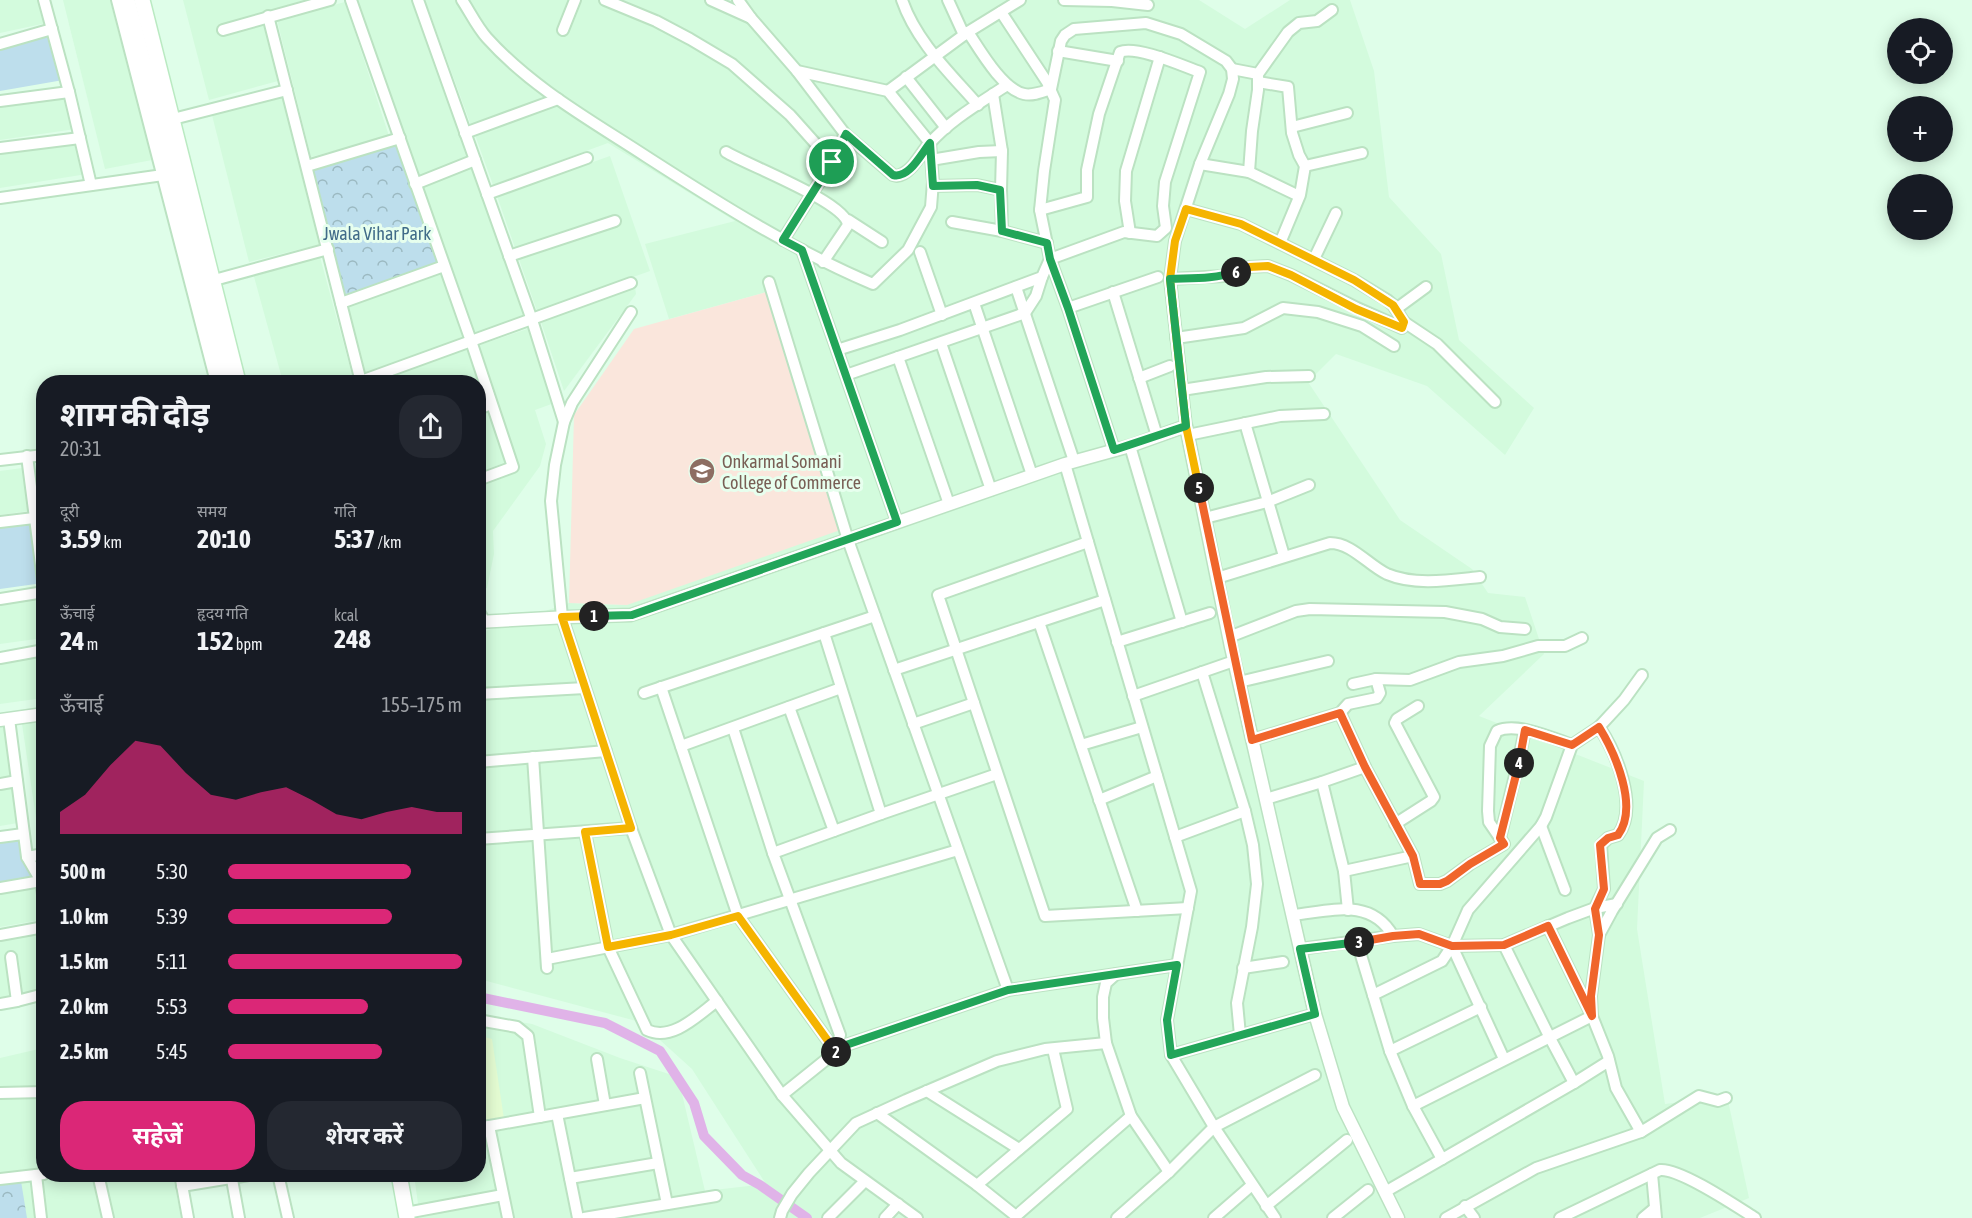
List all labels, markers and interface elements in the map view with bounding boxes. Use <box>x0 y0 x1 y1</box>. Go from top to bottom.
map controls <box>1887 18 1953 240</box>
button: locate <box>1887 18 1953 84</box>
button: + <box>1887 96 1953 162</box>
pin <box>806 136 857 187</box>
icon: arrive <box>815 145 848 178</box>
button: − <box>1887 174 1953 240</box>
park label: Jwala Vihar Park <box>323 223 431 244</box>
pin: 6 <box>1221 257 1251 287</box>
text: 6 <box>1232 263 1240 281</box>
text: शाम की दौड़ <box>60 395 209 433</box>
button: share <box>399 395 462 458</box>
text: 20:31 <box>60 437 102 460</box>
place label: Onkarmal Somani College of Commerce <box>722 451 861 493</box>
school or university icon: Onkarmal Somani College of Commerce <box>687 456 717 486</box>
pin: 5 <box>1184 473 1214 503</box>
text: 5 <box>1195 479 1203 497</box>
text: दूरी <box>60 502 79 520</box>
text: समय <box>197 502 227 520</box>
text: गति <box>334 502 356 520</box>
text: 3.59 <box>60 524 101 554</box>
text: 20:10 <box>197 524 251 554</box>
text: 5:37 <box>334 524 375 554</box>
text: km <box>101 533 122 551</box>
text: /km <box>375 533 401 551</box>
pin: 1 <box>579 601 609 631</box>
text: ऊँचाई <box>60 604 95 622</box>
text: हृदय गति <box>197 604 248 622</box>
text: kcal <box>334 606 358 624</box>
text: 1 <box>590 607 598 625</box>
text: 248 <box>334 624 371 654</box>
text: 24 <box>60 626 84 656</box>
text: 152 <box>197 626 234 656</box>
text: m <box>84 635 98 653</box>
text: bpm <box>234 635 263 653</box>
text: ऊँचाई <box>60 693 103 716</box>
text: 155–175 m <box>381 693 462 716</box>
pin: 4 <box>1504 748 1534 778</box>
text: 4 <box>1515 754 1523 772</box>
text: 500 m <box>60 860 105 883</box>
text: 5:30 <box>156 860 188 883</box>
text: 1.0 km <box>60 905 108 928</box>
text: 5:39 <box>156 905 188 928</box>
pin: 3 <box>1344 927 1374 957</box>
text: 3 <box>1355 933 1363 951</box>
text: 1.5 km <box>60 950 108 973</box>
text: 5:11 <box>156 950 188 973</box>
text: 2.0 km <box>60 995 108 1018</box>
text: 5:53 <box>156 995 188 1018</box>
pin: 2 <box>821 1037 851 1067</box>
text: 2.5 km <box>60 1040 108 1063</box>
text: 5:45 <box>156 1040 188 1063</box>
text: 2 <box>832 1043 840 1061</box>
button: सहेजें <box>60 1101 255 1170</box>
button: शेयर करें <box>267 1101 462 1170</box>

